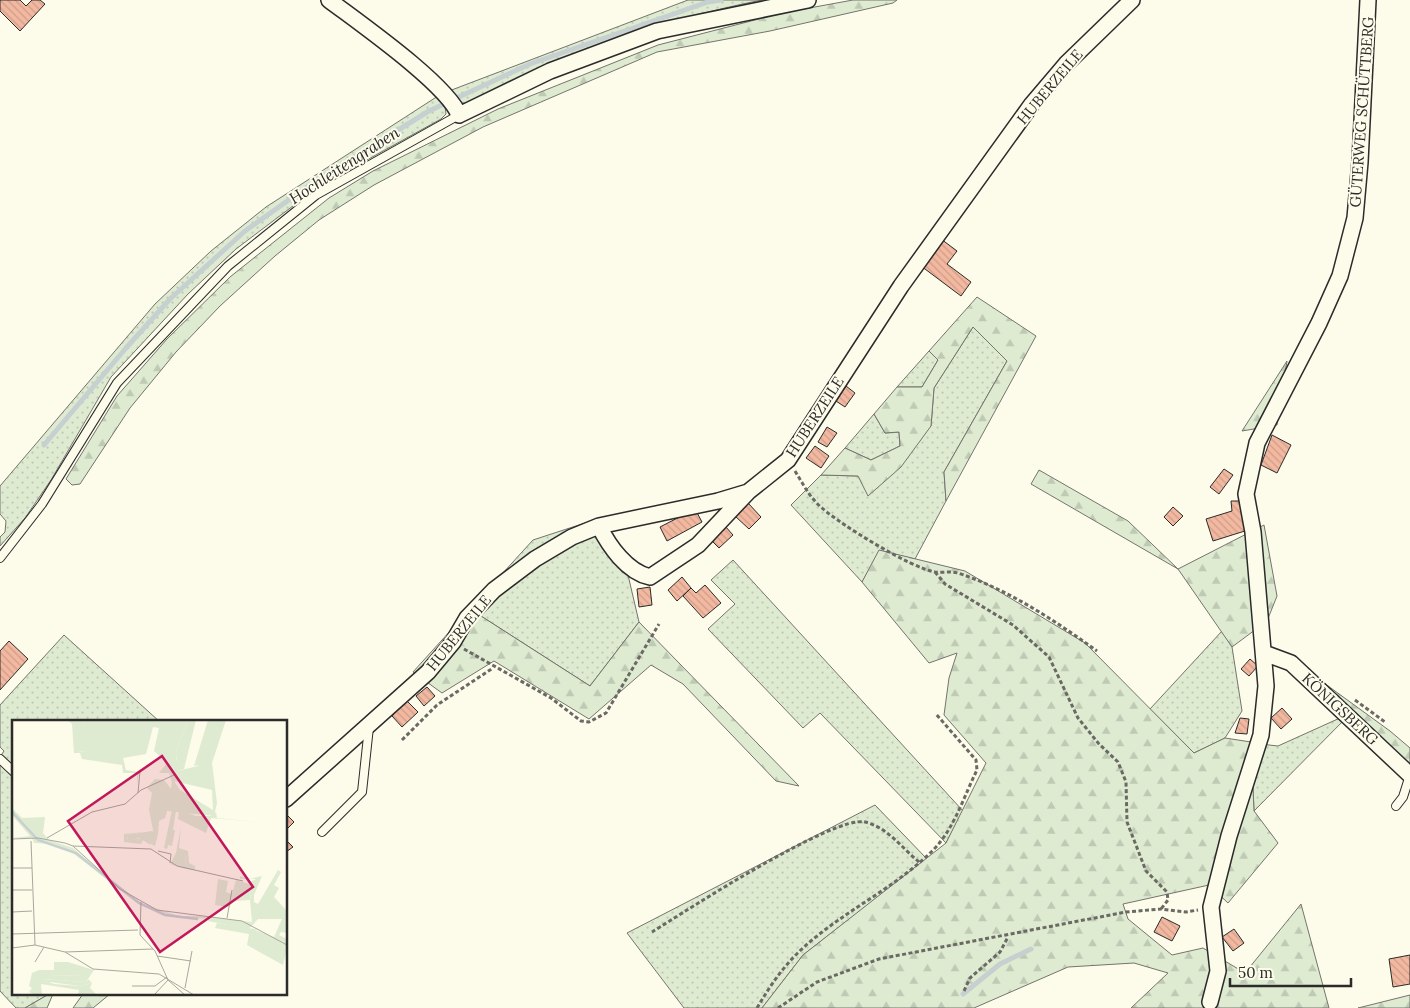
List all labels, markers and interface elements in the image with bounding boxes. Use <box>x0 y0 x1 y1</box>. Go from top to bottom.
street label: GÜTERWEG SCHÜTTBERG <box>1345 15 1378 208</box>
street label: HUBERZEILE <box>1013 45 1087 128</box>
water label: Hochleitengraben <box>285 122 403 208</box>
street label: HUBERZEILE <box>781 373 848 461</box>
street label: HUBERZEILE <box>422 591 495 675</box>
street label: KÖNIGSBERG <box>1298 669 1383 749</box>
inset map <box>12 720 288 996</box>
scale bar <box>1230 956 1351 988</box>
text: 50 m <box>1238 963 1273 982</box>

